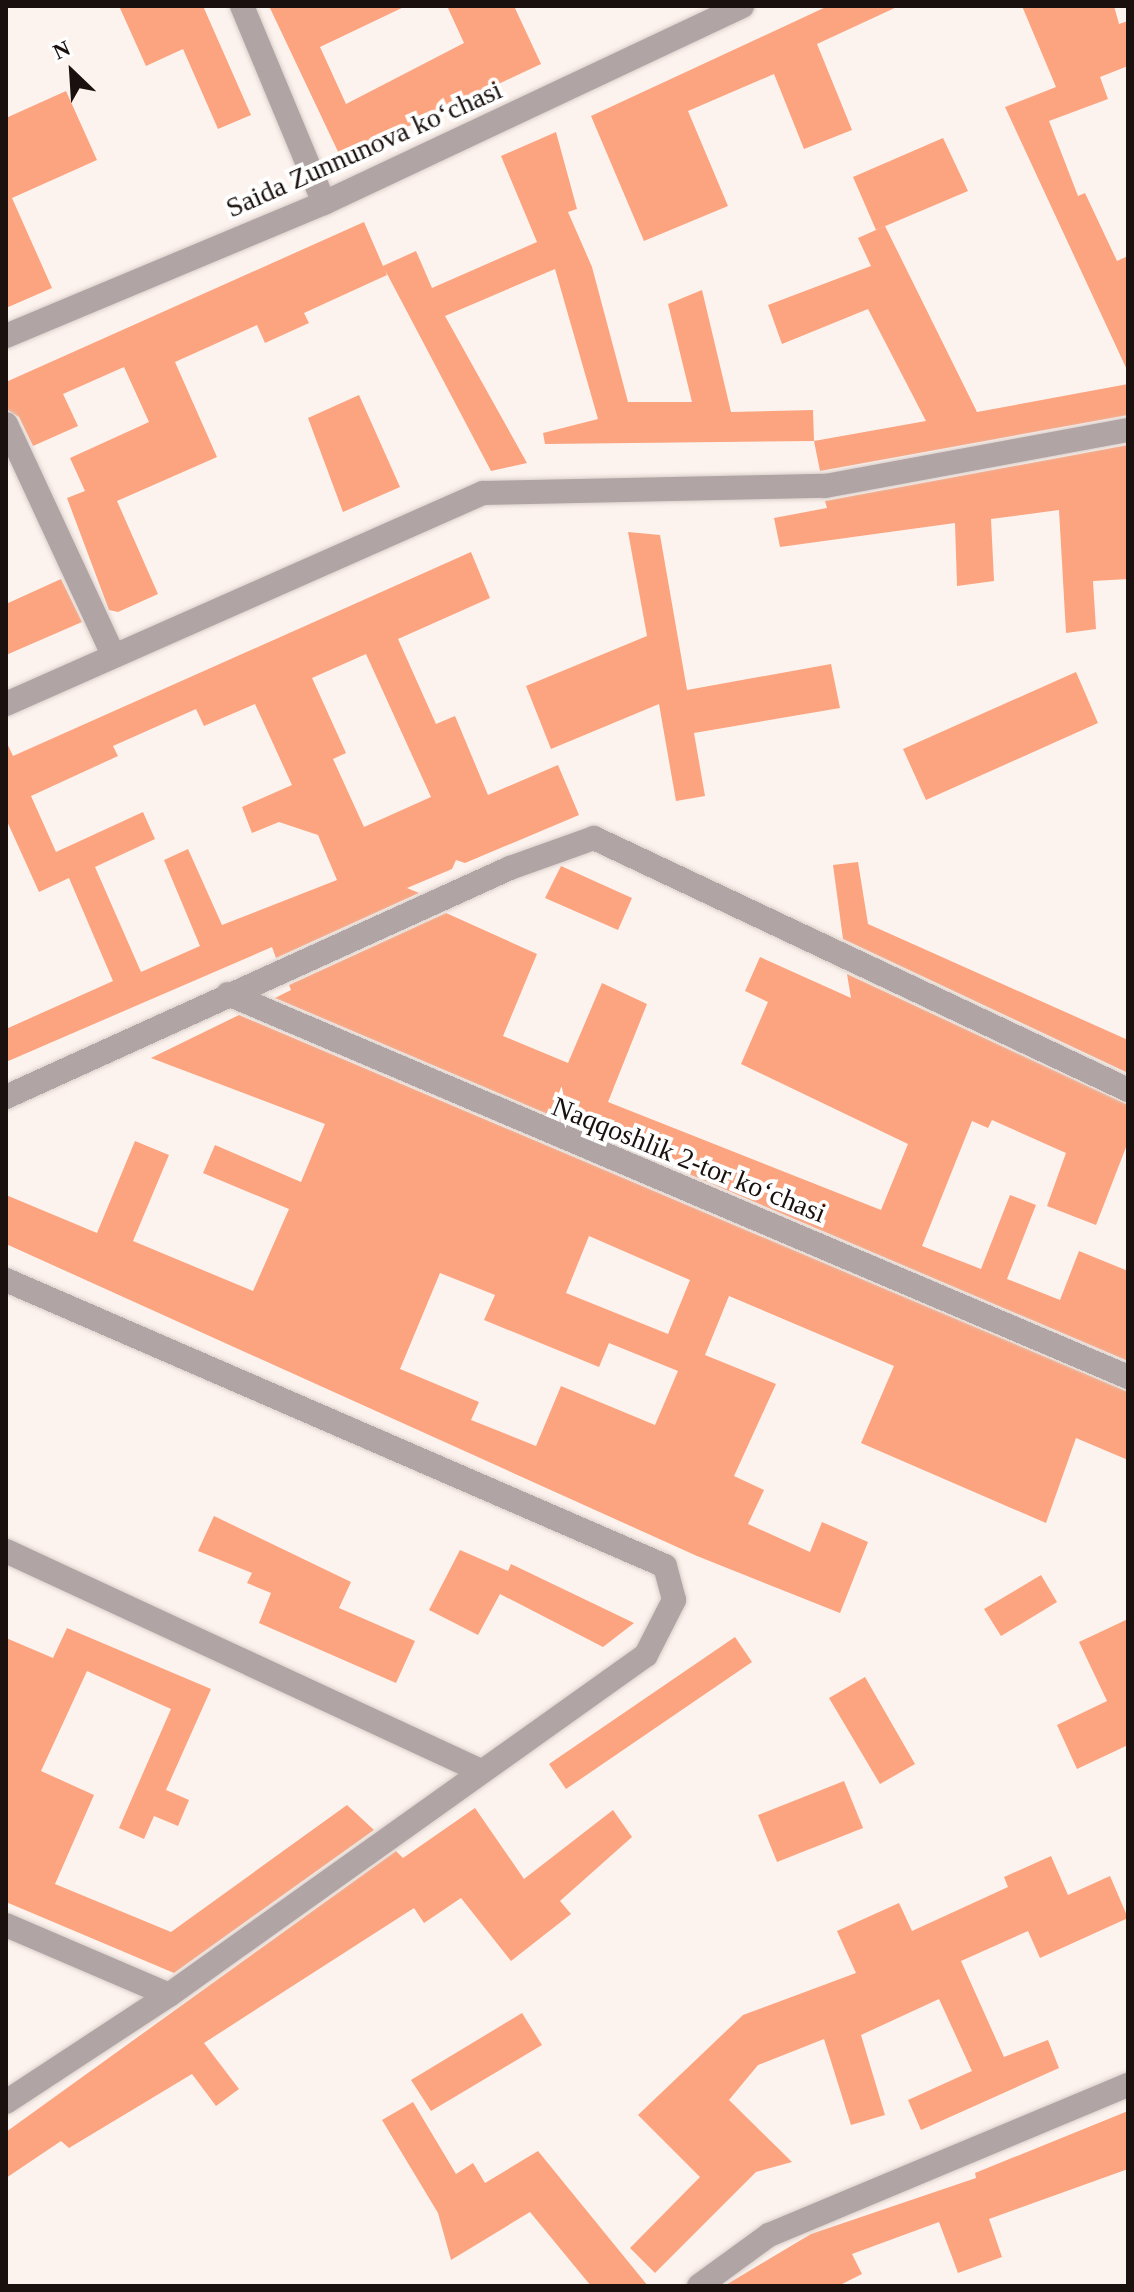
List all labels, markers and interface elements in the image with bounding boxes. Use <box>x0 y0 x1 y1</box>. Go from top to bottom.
north arrow <box>32 32 112 112</box>
text: N <box>49 35 74 64</box>
street label: Saida Zunnunova koʻchasi <box>221 73 507 225</box>
street label: Naqqoshlik 2-tor koʻchasi <box>547 1090 831 1230</box>

